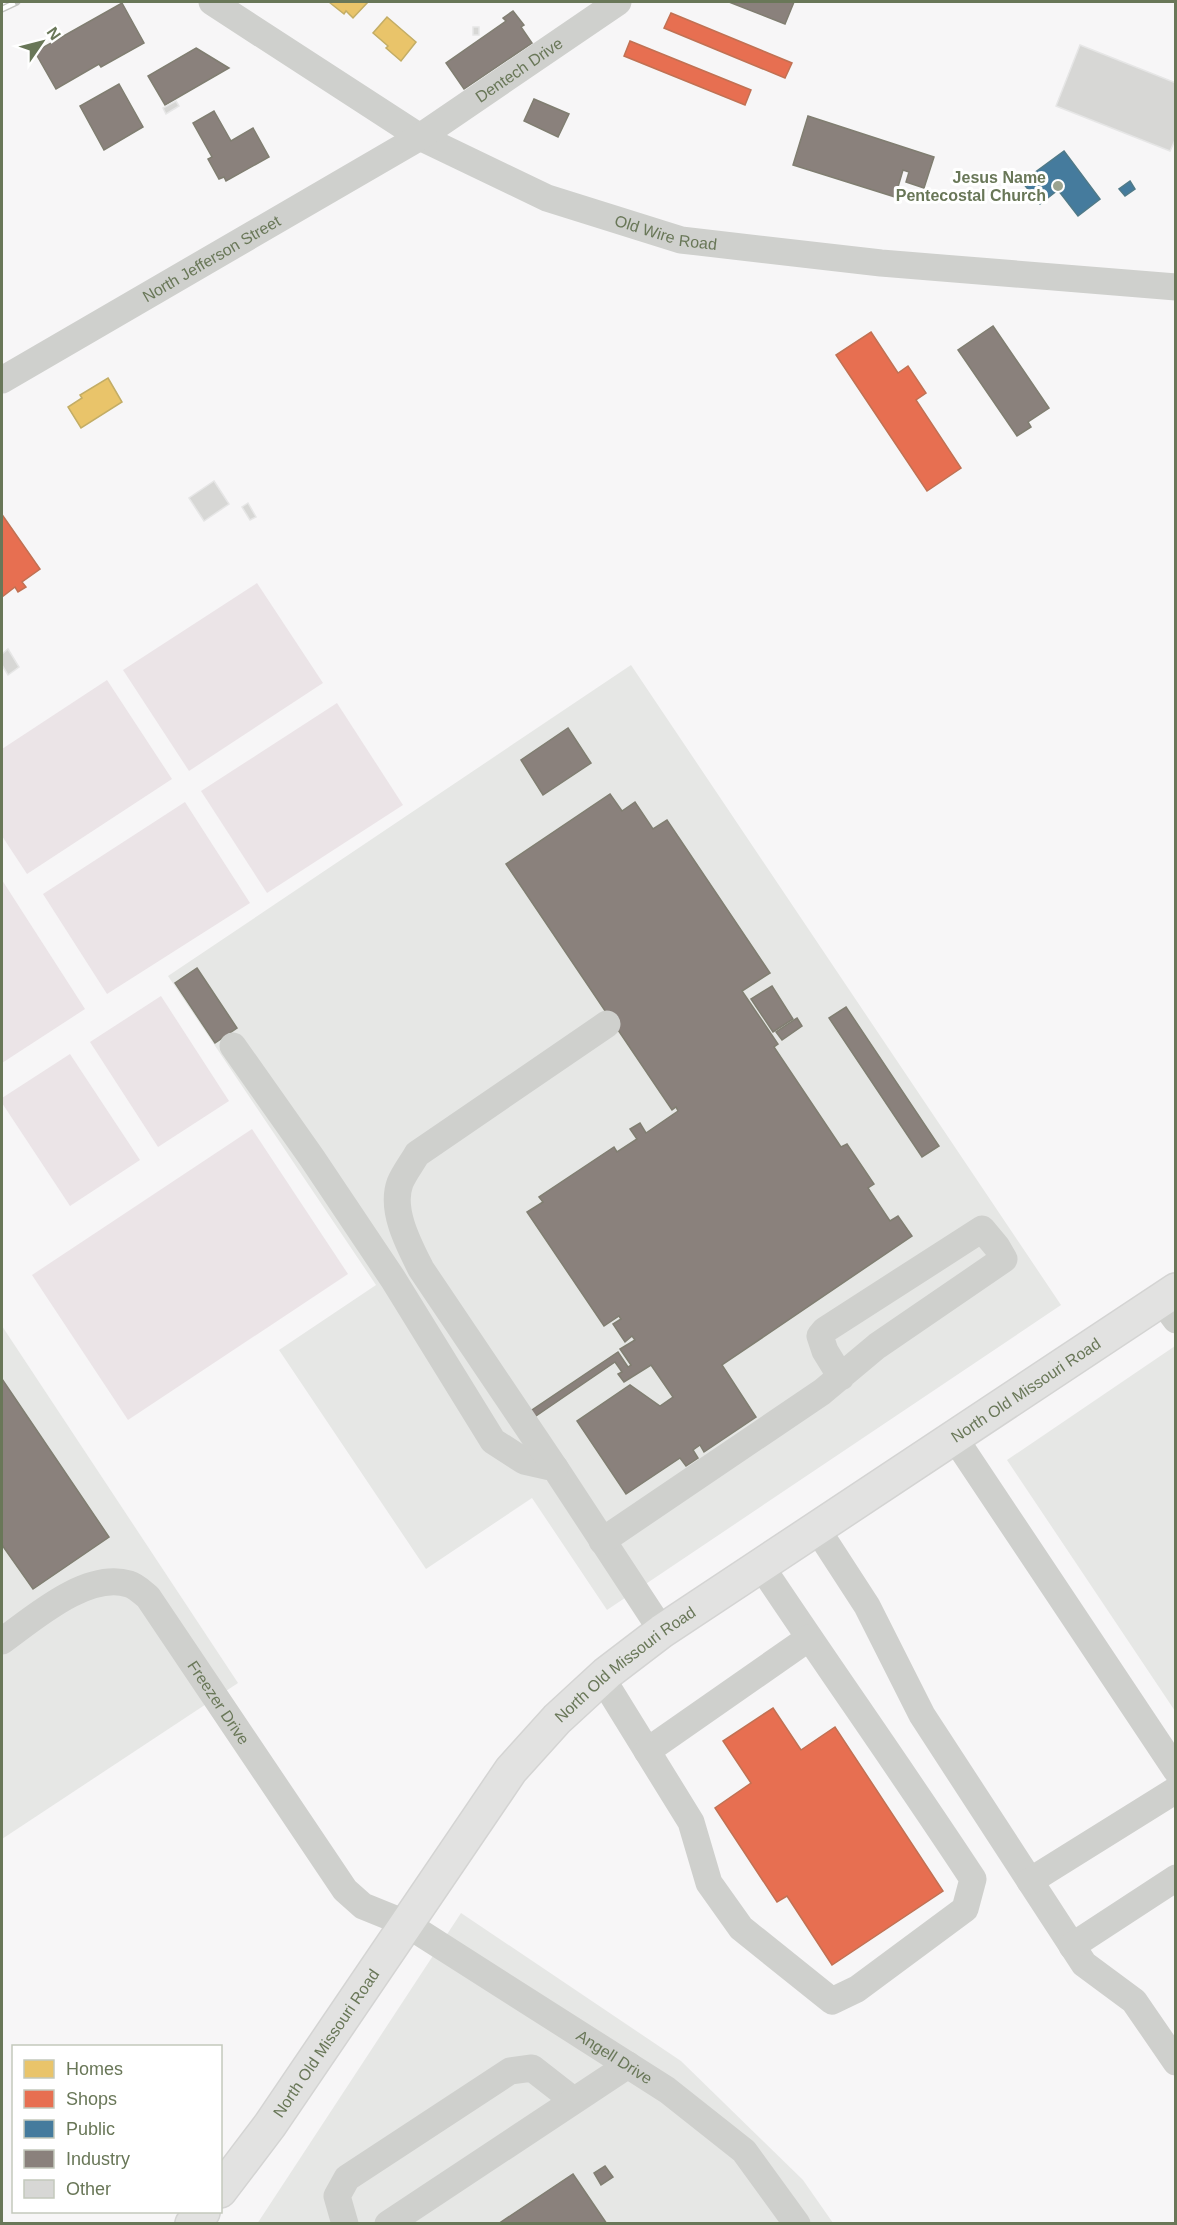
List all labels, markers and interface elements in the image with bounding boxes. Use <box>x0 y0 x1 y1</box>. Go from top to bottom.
north arrow <box>12 12 72 72</box>
text: N <box>44 24 64 43</box>
street label: Dentech Drive <box>472 34 566 105</box>
place label: Jesus Name Pentecostal Church <box>896 169 1046 204</box>
marker: Jesus Name Pentecostal Church <box>1051 179 1065 193</box>
street label: North Jefferson Street <box>139 211 284 305</box>
street label: Old Wire Road <box>613 211 718 253</box>
street label: North Old Missouri Road <box>948 1334 1103 1445</box>
street label: North Old Missouri Road <box>551 1603 698 1725</box>
street label: Freezer Drive <box>185 1657 253 1747</box>
street label: North Old Missouri Road <box>269 1966 382 2120</box>
street label: Angell Drive <box>574 2026 656 2087</box>
legend <box>12 2045 222 2213</box>
text: Homes <box>66 2059 123 2079</box>
text: Shops <box>66 2089 117 2109</box>
text: Public <box>66 2119 115 2139</box>
text: Industry <box>66 2149 130 2169</box>
text: Other <box>66 2179 111 2199</box>

